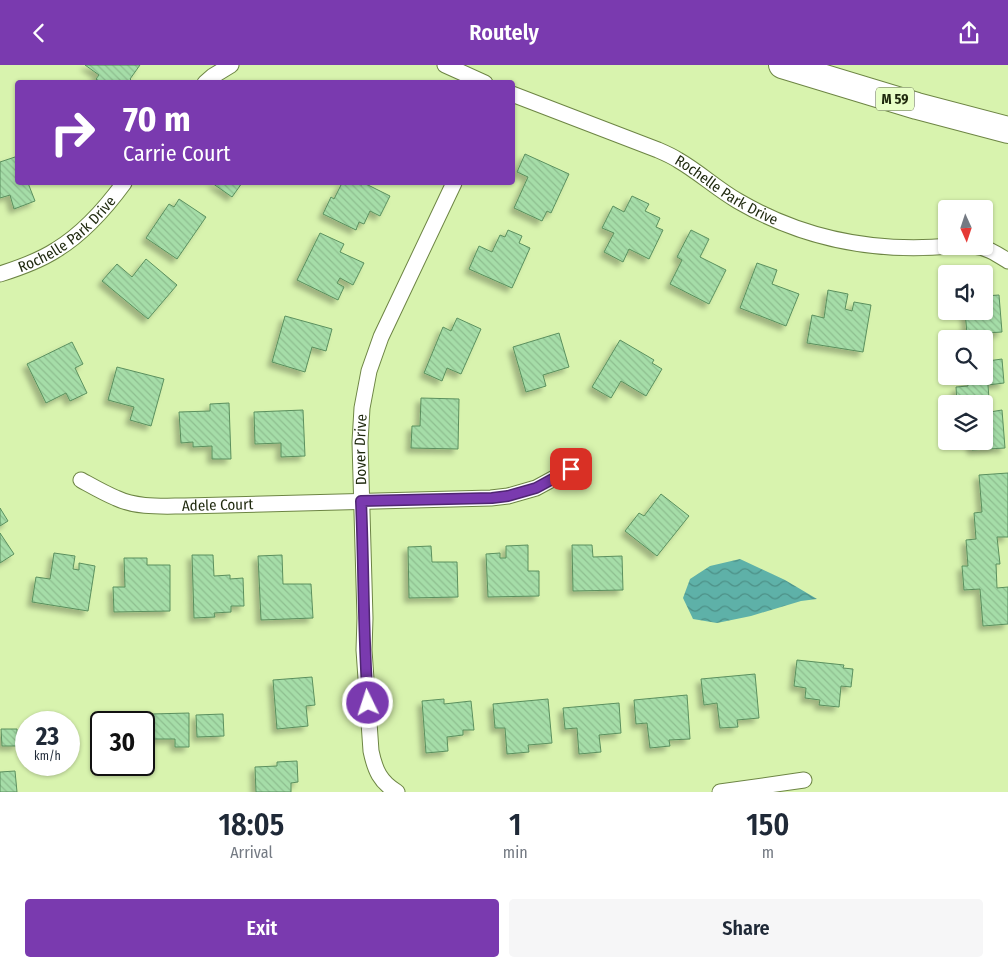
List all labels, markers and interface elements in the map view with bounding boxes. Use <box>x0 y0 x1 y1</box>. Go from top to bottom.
icon: back <box>25 19 53 47</box>
text: Routely <box>469 19 539 46</box>
icon: share <box>955 19 983 47</box>
road number: M 59 <box>876 87 914 111</box>
text: 70 m <box>123 98 191 140</box>
icon: right <box>40 100 105 165</box>
text: Carrie Court <box>123 140 230 167</box>
street label: Rochelle Park Drive <box>672 151 781 229</box>
street label: Rochelle Park Drive <box>16 192 120 276</box>
north arrow <box>938 200 992 255</box>
map controls <box>938 200 993 450</box>
button: sound <box>938 265 993 320</box>
button: search <box>938 330 993 385</box>
button: layers <box>938 395 993 450</box>
street label: Dover Drive <box>351 414 371 485</box>
pin <box>550 448 592 490</box>
icon: arrive <box>557 455 585 483</box>
street label: Adele Court <box>182 495 254 515</box>
position arrow <box>341 676 393 728</box>
speed limit sign: 30 <box>90 711 155 776</box>
text: 23 <box>36 722 59 752</box>
text: km/h <box>34 749 61 763</box>
text: 18:05 <box>219 807 284 843</box>
text: 1 <box>509 807 521 843</box>
text: 150 <box>746 807 789 843</box>
text: Arrival <box>230 843 273 862</box>
text: min <box>503 843 528 862</box>
text: m <box>762 843 774 862</box>
button: Exit <box>25 899 499 957</box>
button: Share <box>509 899 983 957</box>

